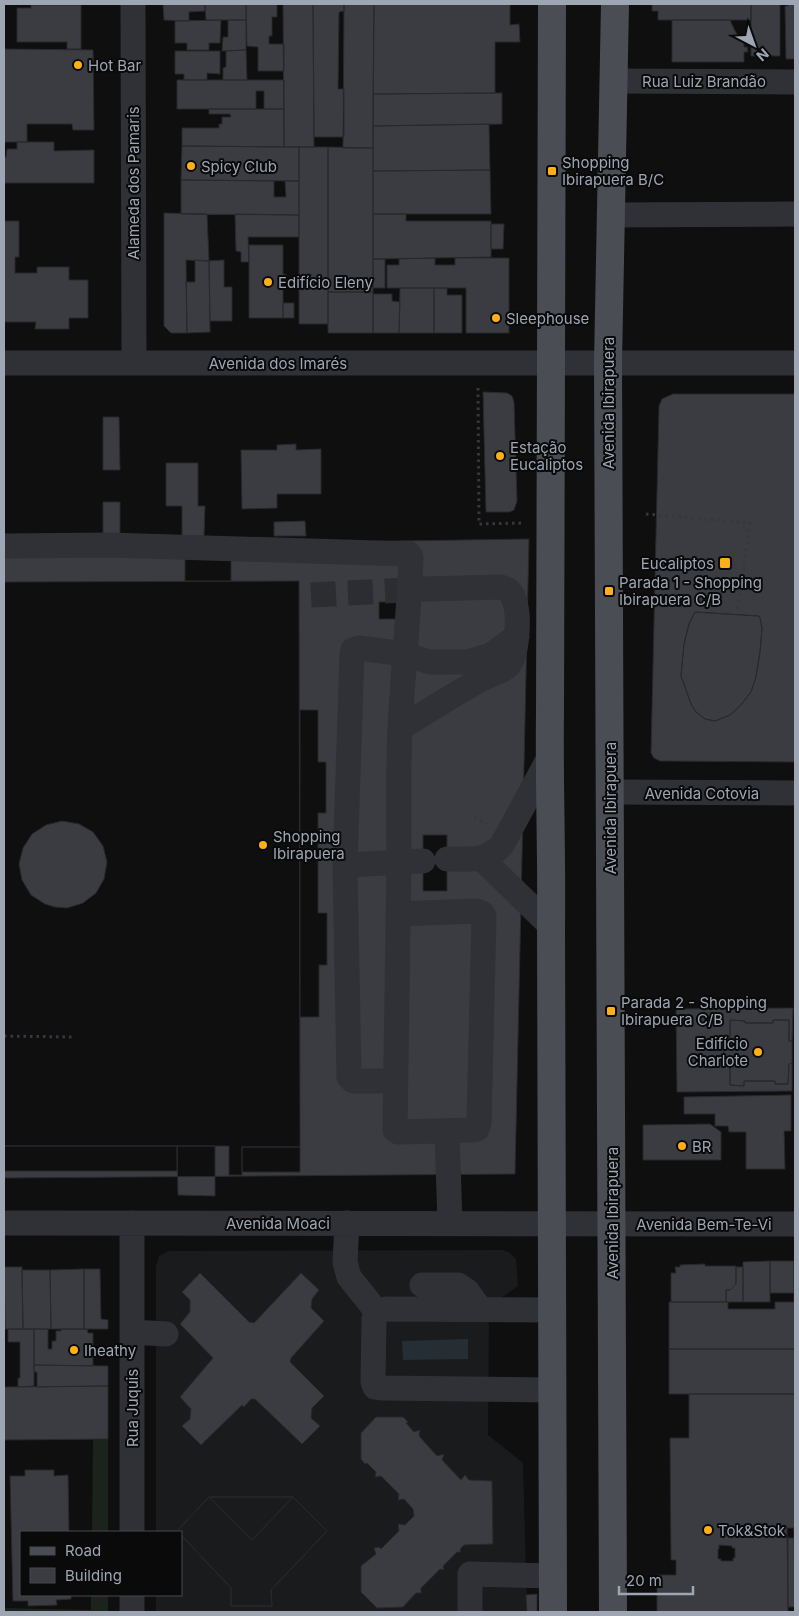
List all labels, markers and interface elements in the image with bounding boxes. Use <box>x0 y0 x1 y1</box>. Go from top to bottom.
north arrow <box>729 20 779 70</box>
text: N <box>753 45 772 65</box>
place label: Hot Bar <box>88 56 142 75</box>
marker: Hot Bar <box>72 59 84 71</box>
street label: Rua Luiz Brandão <box>642 72 766 91</box>
street label: Alameda dos Pamaris <box>124 106 143 260</box>
place label: Shopping Ibirapuera B/C <box>562 153 664 189</box>
place label: Spicy Club <box>201 157 277 176</box>
marker: Spicy Club <box>185 160 197 172</box>
marker: Shopping Ibirapuera B/C <box>546 165 558 177</box>
place label: Edifício Eleny <box>278 273 373 292</box>
marker: Edifício Eleny <box>262 276 274 288</box>
place label: Sleephouse <box>506 309 589 328</box>
marker: Sleephouse <box>490 312 502 324</box>
street label: Avenida Ibirapuera <box>599 337 618 469</box>
street label: Avenida dos Imarés <box>209 354 347 373</box>
place label: Estação Eucaliptos <box>510 438 583 474</box>
marker: Estação Eucaliptos <box>494 450 506 462</box>
place label: Eucaliptos <box>641 554 714 573</box>
marker: Eucaliptos <box>718 556 732 570</box>
place label: Parada 1 - Shopping Ibirapuera C/B <box>619 573 762 609</box>
marker: Parada 1 - Shopping Ibirapuera C/B <box>603 585 615 597</box>
street label: Avenida Ibirapuera <box>601 742 620 874</box>
street label: Avenida Cotovia <box>645 784 759 803</box>
place label: Shopping Ibirapuera <box>273 827 345 863</box>
marker: Shopping Ibirapuera <box>257 839 269 851</box>
place label: Parada 2 - Shopping Ibirapuera C/B <box>621 993 767 1029</box>
marker: Parada 2 - Shopping Ibirapuera C/B <box>605 1005 617 1017</box>
place label: Edifício Charlote <box>688 1034 748 1070</box>
marker: Edifício Charlote <box>752 1046 764 1058</box>
place label: BR <box>692 1137 712 1156</box>
marker: BR <box>676 1140 688 1152</box>
street label: Avenida Ibirapuera <box>603 1147 622 1279</box>
street label: Avenida Moaci <box>226 1214 330 1233</box>
street label: Avenida Bem-Te-Vi <box>636 1215 772 1234</box>
place label: Iheathy <box>84 1341 137 1360</box>
marker: Iheathy <box>68 1344 80 1356</box>
street label: Rua Juquis <box>123 1369 142 1447</box>
place label: Tok&Stok <box>718 1521 786 1540</box>
marker: Tok&Stok <box>702 1524 714 1536</box>
legend <box>20 1531 182 1596</box>
text: Road <box>65 1541 101 1560</box>
scale bar <box>619 1564 693 1596</box>
text: Building <box>65 1566 122 1585</box>
text: 20 m <box>626 1571 662 1590</box>

